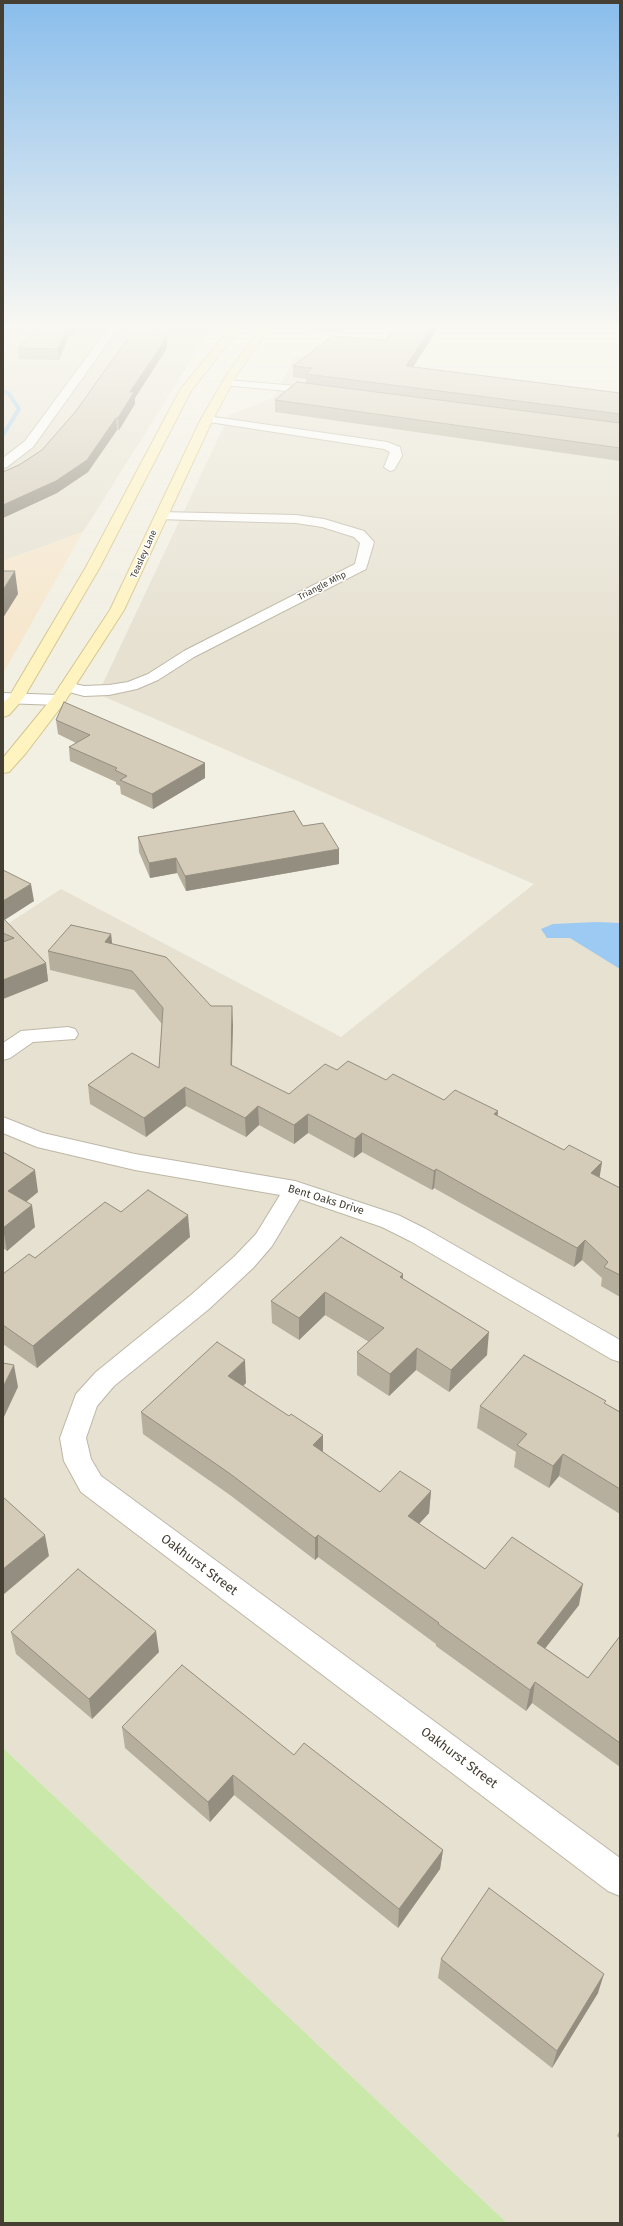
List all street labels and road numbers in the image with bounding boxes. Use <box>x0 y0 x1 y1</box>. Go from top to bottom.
street label: Teasley Lane <box>129 528 159 580</box>
street label: Triangle Mhp <box>296 569 348 603</box>
street label: Bent Oaks Drive <box>286 1182 366 1218</box>
street label: Oakhurst Street <box>158 1531 240 1599</box>
street label: Oakhurst Street <box>418 1724 500 1792</box>

